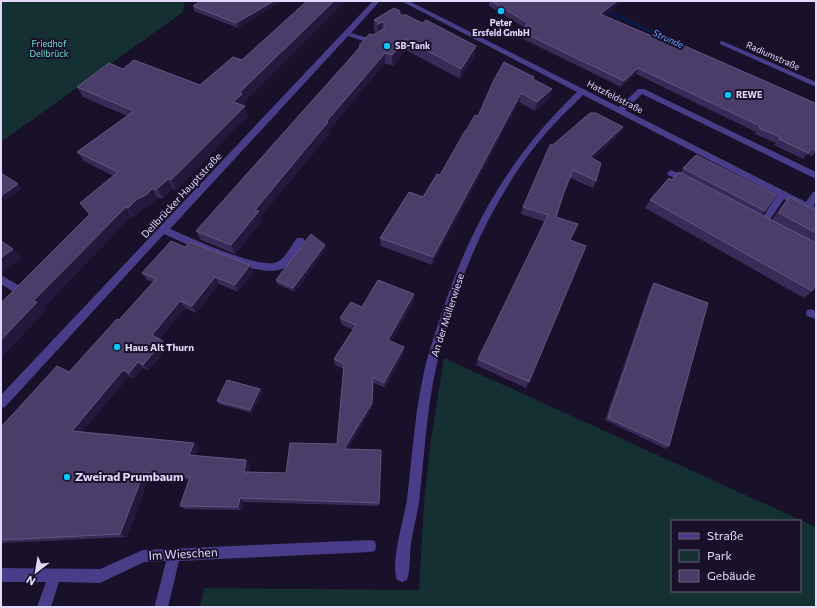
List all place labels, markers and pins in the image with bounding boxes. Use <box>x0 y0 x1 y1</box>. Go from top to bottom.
marker: Peter Ersfeld GmbH <box>496 6 506 16</box>
place label: Peter Ersfeld GmbH <box>472 17 530 38</box>
place label: SB-Tank <box>395 40 431 51</box>
marker: SB-Tank <box>382 41 392 51</box>
place label: REWE <box>736 89 762 100</box>
marker: REWE <box>723 90 733 100</box>
place label: Haus Alt Thurn <box>125 341 194 353</box>
marker: Haus Alt Thurn <box>112 342 122 352</box>
place label: Zweirad Prumbaum <box>75 469 183 483</box>
marker: Zweirad Prumbaum <box>62 472 72 482</box>

